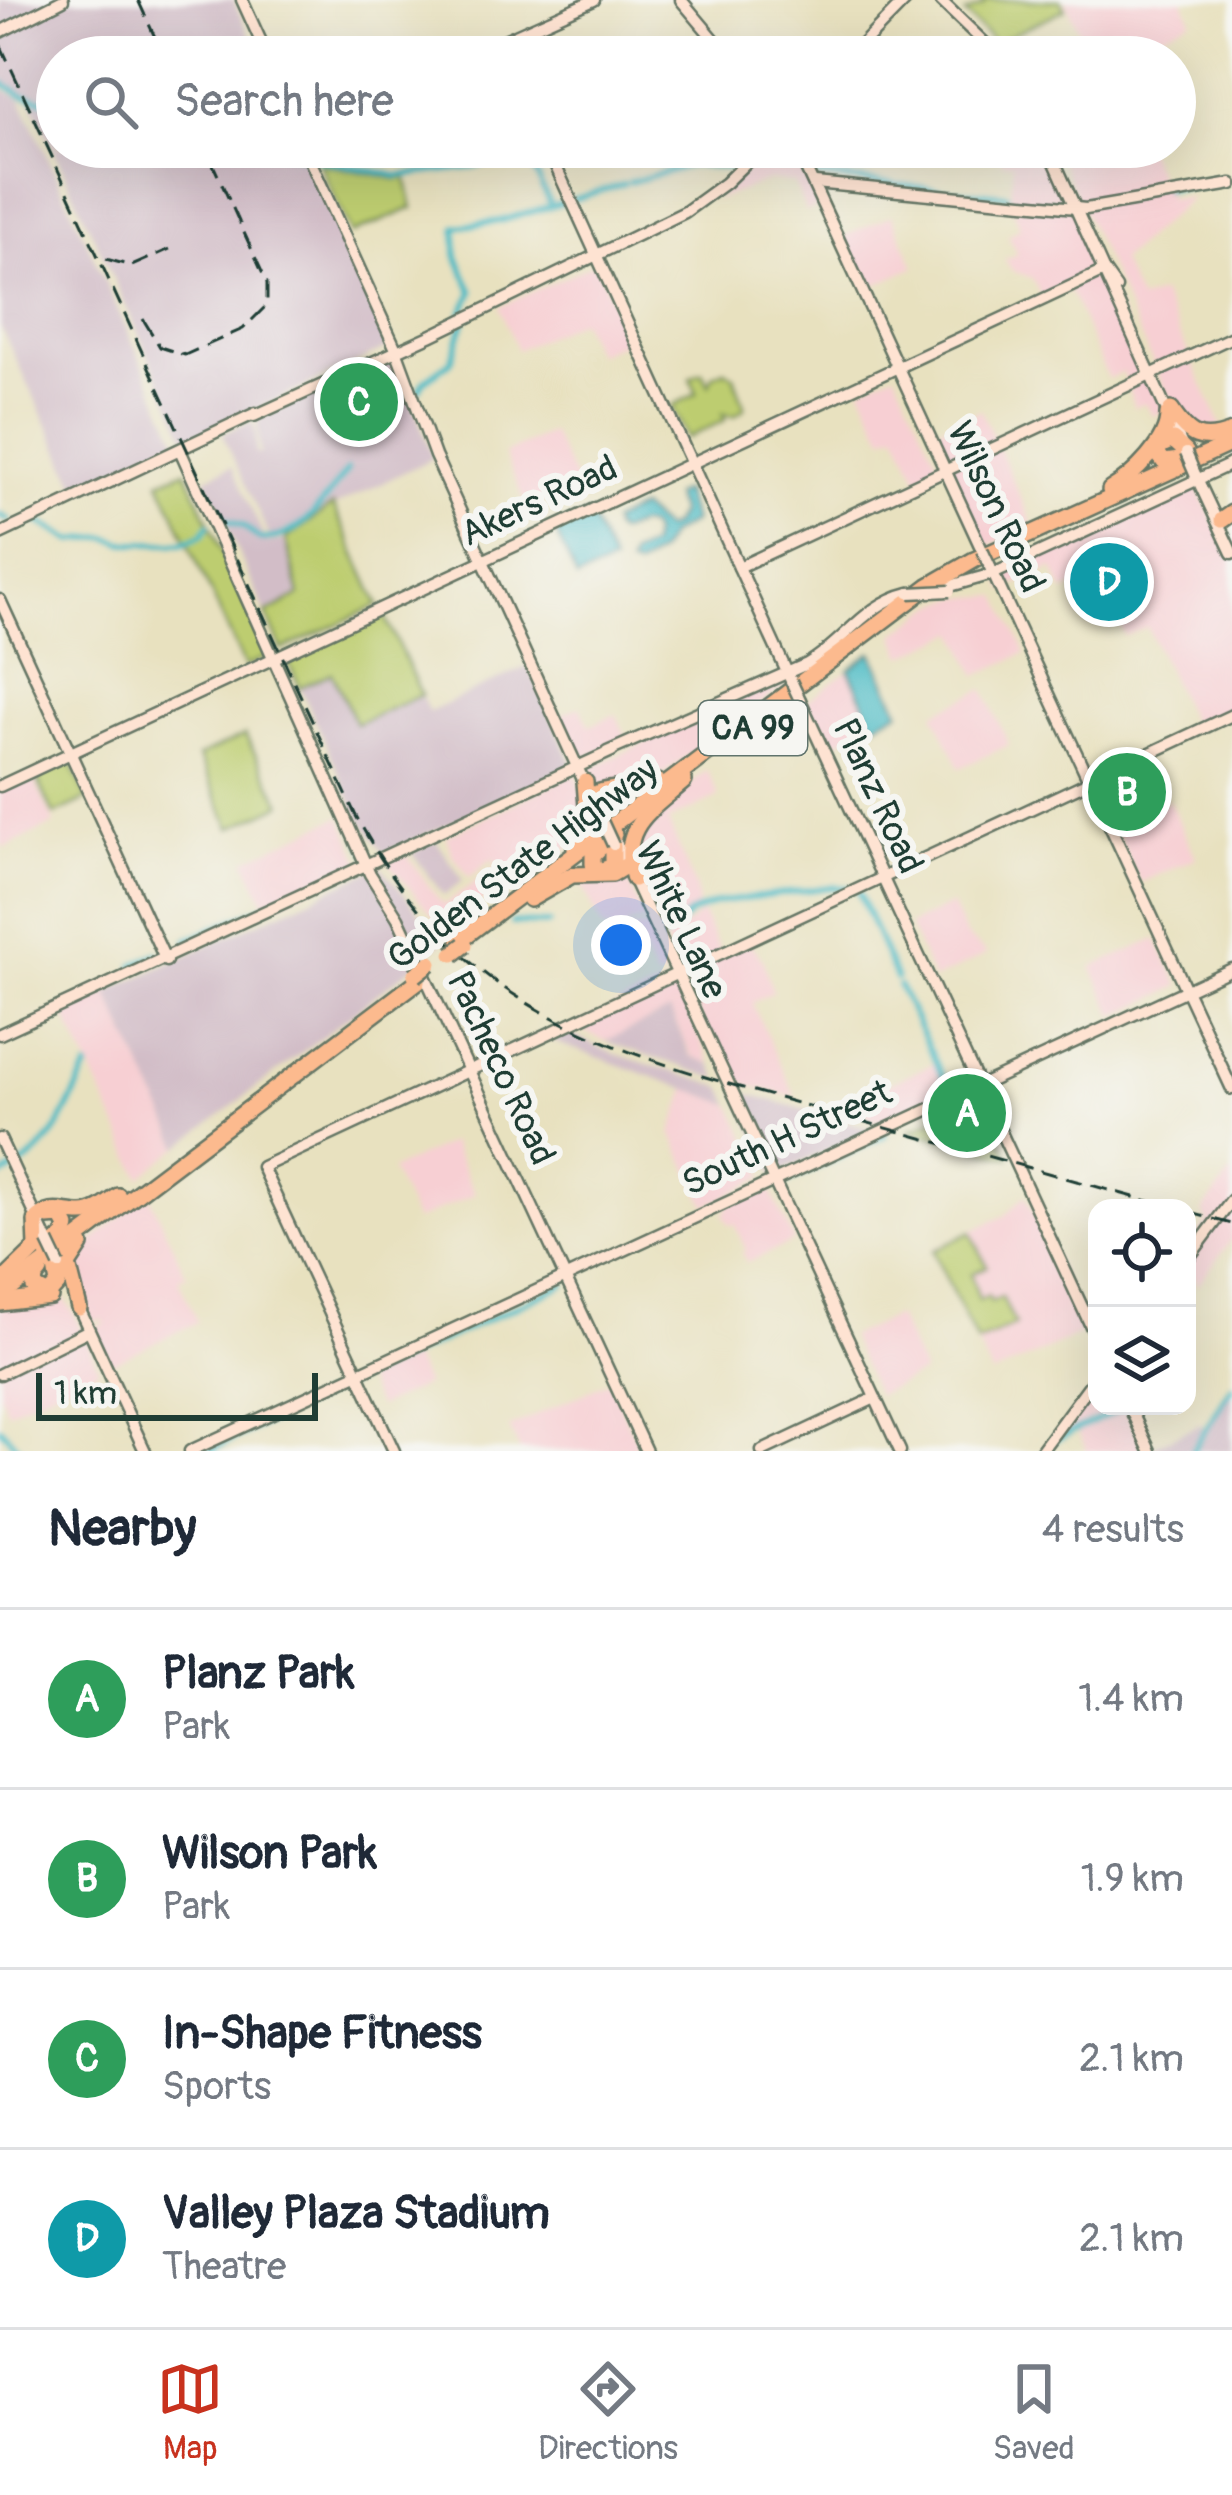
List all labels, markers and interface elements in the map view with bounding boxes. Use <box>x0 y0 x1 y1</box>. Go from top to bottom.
search box <box>36 36 1196 168</box>
icon: search <box>78 69 144 135</box>
text: Search here <box>174 74 394 130</box>
pin: C <box>320 357 398 447</box>
street label: Wilson Road <box>937 414 1055 600</box>
street label: Akers Road <box>454 445 624 557</box>
pin: D <box>1070 537 1148 627</box>
road number: CA 99 <box>699 701 807 755</box>
street label: Planz Road <box>823 711 933 881</box>
pin: B <box>1088 747 1166 837</box>
street label: Golden State Highway <box>379 748 667 980</box>
street label: White Lane <box>625 834 737 1006</box>
your location <box>591 915 651 975</box>
street label: Pacheco Road <box>437 964 565 1172</box>
pin: A <box>928 1068 1006 1158</box>
street label: South H Street <box>675 1070 899 1206</box>
map controls <box>1088 1199 1196 1415</box>
button: locate <box>1088 1199 1196 1307</box>
button: layers <box>1088 1307 1196 1415</box>
scale bar <box>36 1367 318 1420</box>
text: 1 km <box>54 1373 117 1414</box>
text: Nearby <box>48 1497 196 1561</box>
text: 4 results <box>1042 1505 1184 1554</box>
text: Planz Park <box>162 1646 355 1702</box>
text: A <box>74 1674 100 1723</box>
text: 1.4 km <box>1078 1674 1184 1723</box>
text: Park <box>162 1702 230 1751</box>
text: Wilson Park <box>162 1826 377 1882</box>
text: B <box>76 1854 98 1903</box>
text: 1.9 km <box>1081 1854 1184 1903</box>
text: Park <box>162 1882 230 1931</box>
text: In-Shape Fitness <box>162 2006 482 2062</box>
text: C <box>75 2034 99 2083</box>
text: 2.1 km <box>1079 2034 1184 2083</box>
text: Sports <box>162 2062 271 2111</box>
text: Valley Plaza Stadium <box>162 2186 550 2242</box>
text: D <box>75 2214 99 2263</box>
text: 2.1 km <box>1079 2214 1184 2263</box>
text: Theatre <box>162 2242 286 2291</box>
tab: Map <box>157 2356 223 2469</box>
tab: Directions <box>538 2356 678 2469</box>
tab: Saved <box>993 2356 1075 2469</box>

